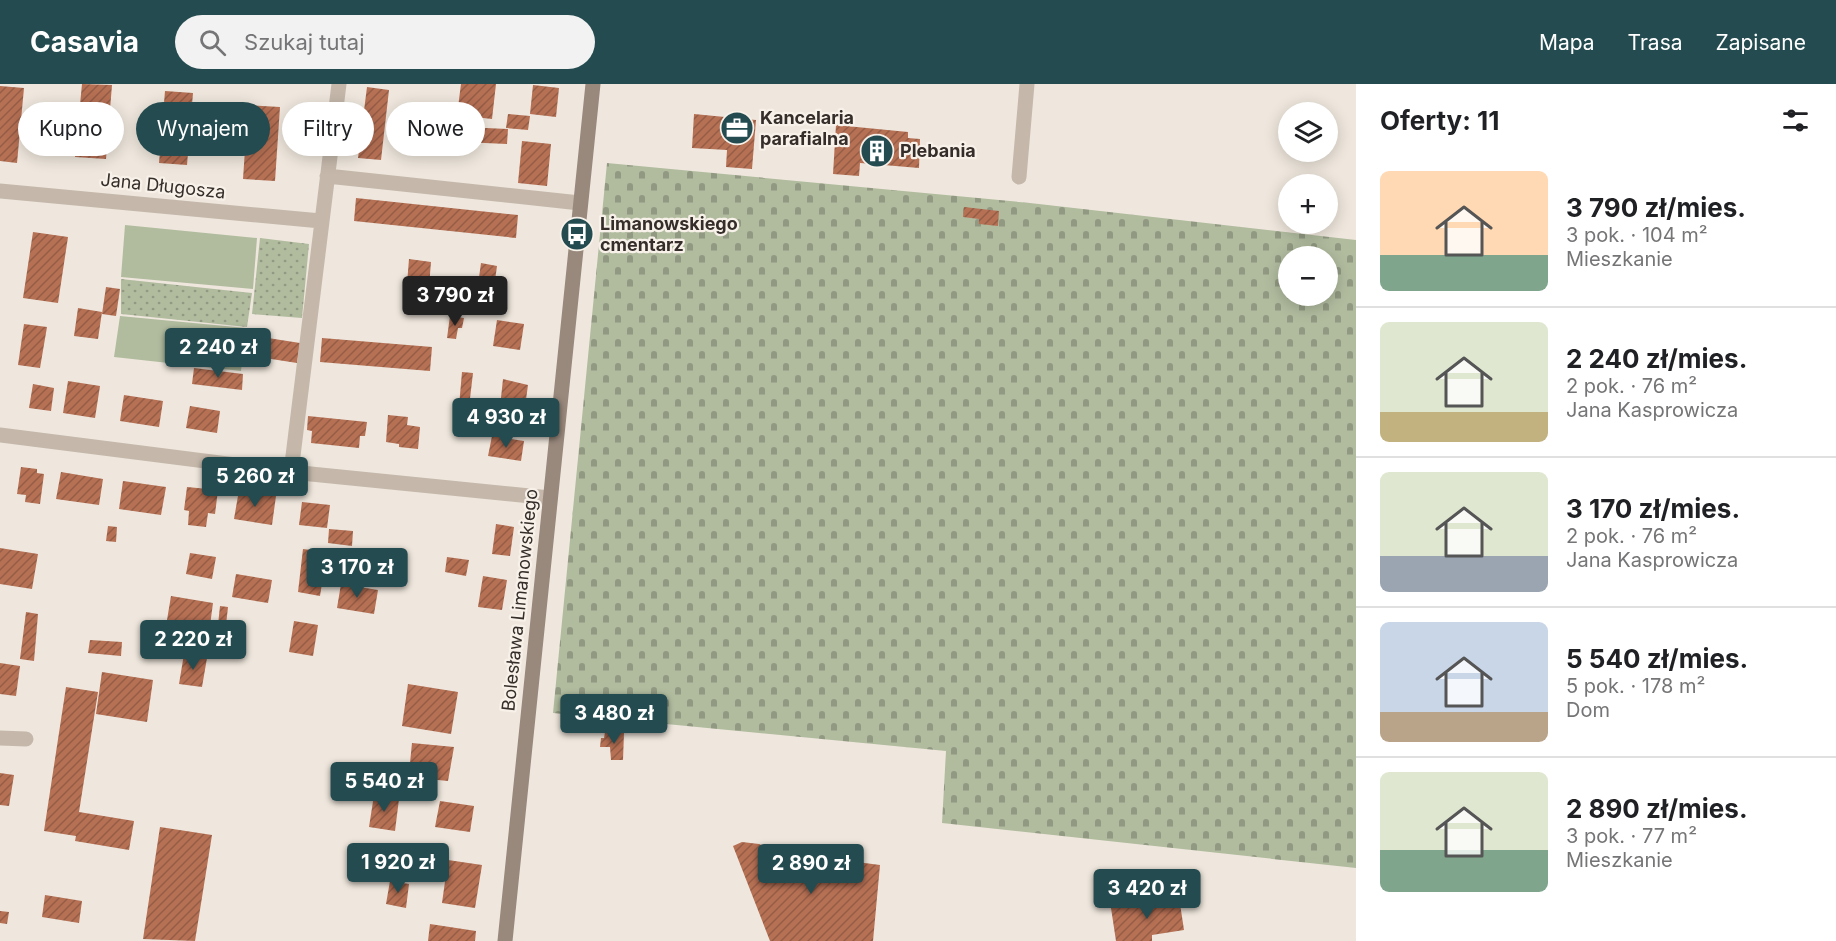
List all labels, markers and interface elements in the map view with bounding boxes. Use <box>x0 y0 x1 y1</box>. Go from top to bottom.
search box <box>175 15 595 69</box>
text: Casavia <box>30 25 139 59</box>
icon: search <box>196 26 229 59</box>
text: Szukaj tutaj <box>244 29 364 55</box>
text: Mapa <box>1539 30 1595 55</box>
text: Trasa <box>1628 30 1683 55</box>
text: Zapisane <box>1716 30 1806 55</box>
chip: Kupno <box>18 102 124 156</box>
chip: Wynajem <box>136 102 270 156</box>
chip: Filtry <box>282 102 374 156</box>
chip: Nowe <box>386 102 485 156</box>
map controls <box>1278 102 1338 306</box>
button: layers <box>1278 102 1338 162</box>
icon: filters <box>1779 104 1812 137</box>
text: Oferty: 11 <box>1380 105 1499 136</box>
place label: Kancelaria parafialna <box>760 107 854 149</box>
office icon: Kancelaria parafialna <box>719 110 755 146</box>
building icon: Plebania <box>859 133 895 169</box>
place label: Plebania <box>900 140 976 161</box>
street label: Jana Długosza <box>100 168 227 203</box>
button: + <box>1278 174 1338 234</box>
text: 3 790 zł/mies. <box>1566 192 1746 223</box>
icon: home <box>1428 195 1500 267</box>
place label: Limanowskiego cmentarz <box>600 213 738 255</box>
bus stop icon: Limanowskiego cmentarz <box>559 216 595 252</box>
text: 3 pok. · 104 m² <box>1566 223 1708 247</box>
button: − <box>1278 246 1338 306</box>
text: Mieszkanie <box>1566 247 1673 271</box>
pin: 3 790 zł <box>393 276 517 327</box>
text: 3 790 zł <box>416 283 494 307</box>
pin: 2 240 zł <box>156 328 280 379</box>
text: 2 240 zł <box>179 335 257 359</box>
text: 2 240 zł/mies. <box>1566 343 1747 374</box>
icon: home <box>1428 346 1500 418</box>
text: 2 pok. · 76 m² <box>1566 374 1697 398</box>
pin: 4 930 zł <box>444 398 568 449</box>
text: Jana Kasprowicza <box>1566 398 1738 422</box>
text: 4 930 zł <box>466 405 546 429</box>
pin: 5 260 zł <box>193 457 317 508</box>
text: 5 260 zł <box>216 464 294 488</box>
street label: Bolesława Limanowskiego <box>497 488 542 712</box>
text: 3 170 zł/mies. <box>1566 493 1740 524</box>
icon: home <box>1428 496 1500 568</box>
text: 2 pok. · 76 m² <box>1566 524 1697 548</box>
pin: 3 170 zł <box>295 548 419 599</box>
text: Jana Kasprowicza <box>1566 548 1738 572</box>
text: 3 170 zł <box>321 555 393 579</box>
pin: 2 220 zł <box>131 620 255 671</box>
text: 2 220 zł <box>154 627 232 651</box>
text: 5 540 zł/mies. <box>1566 643 1748 674</box>
icon: home <box>1428 646 1500 718</box>
text: 5 pok. · 178 m² <box>1566 674 1705 698</box>
pin: 3 480 zł <box>552 694 676 745</box>
text: Dom <box>1566 698 1610 722</box>
text: 3 480 zł <box>574 701 654 725</box>
pin: 5 540 zł <box>322 762 446 813</box>
text: 5 540 zł <box>345 769 423 793</box>
text: 2 890 zł/mies. <box>1566 793 1748 824</box>
icon: home <box>1428 796 1500 868</box>
text: 3 pok. · 77 m² <box>1566 824 1697 848</box>
pin: 1 920 zł <box>336 843 460 894</box>
pin: 2 890 zł <box>749 844 873 895</box>
text: Mieszkanie <box>1566 848 1673 872</box>
text: 1 920 zł <box>361 850 435 874</box>
text: 2 890 zł <box>772 851 850 875</box>
pin: 3 420 zł <box>1085 869 1209 920</box>
text: 3 420 zł <box>1108 876 1186 900</box>

